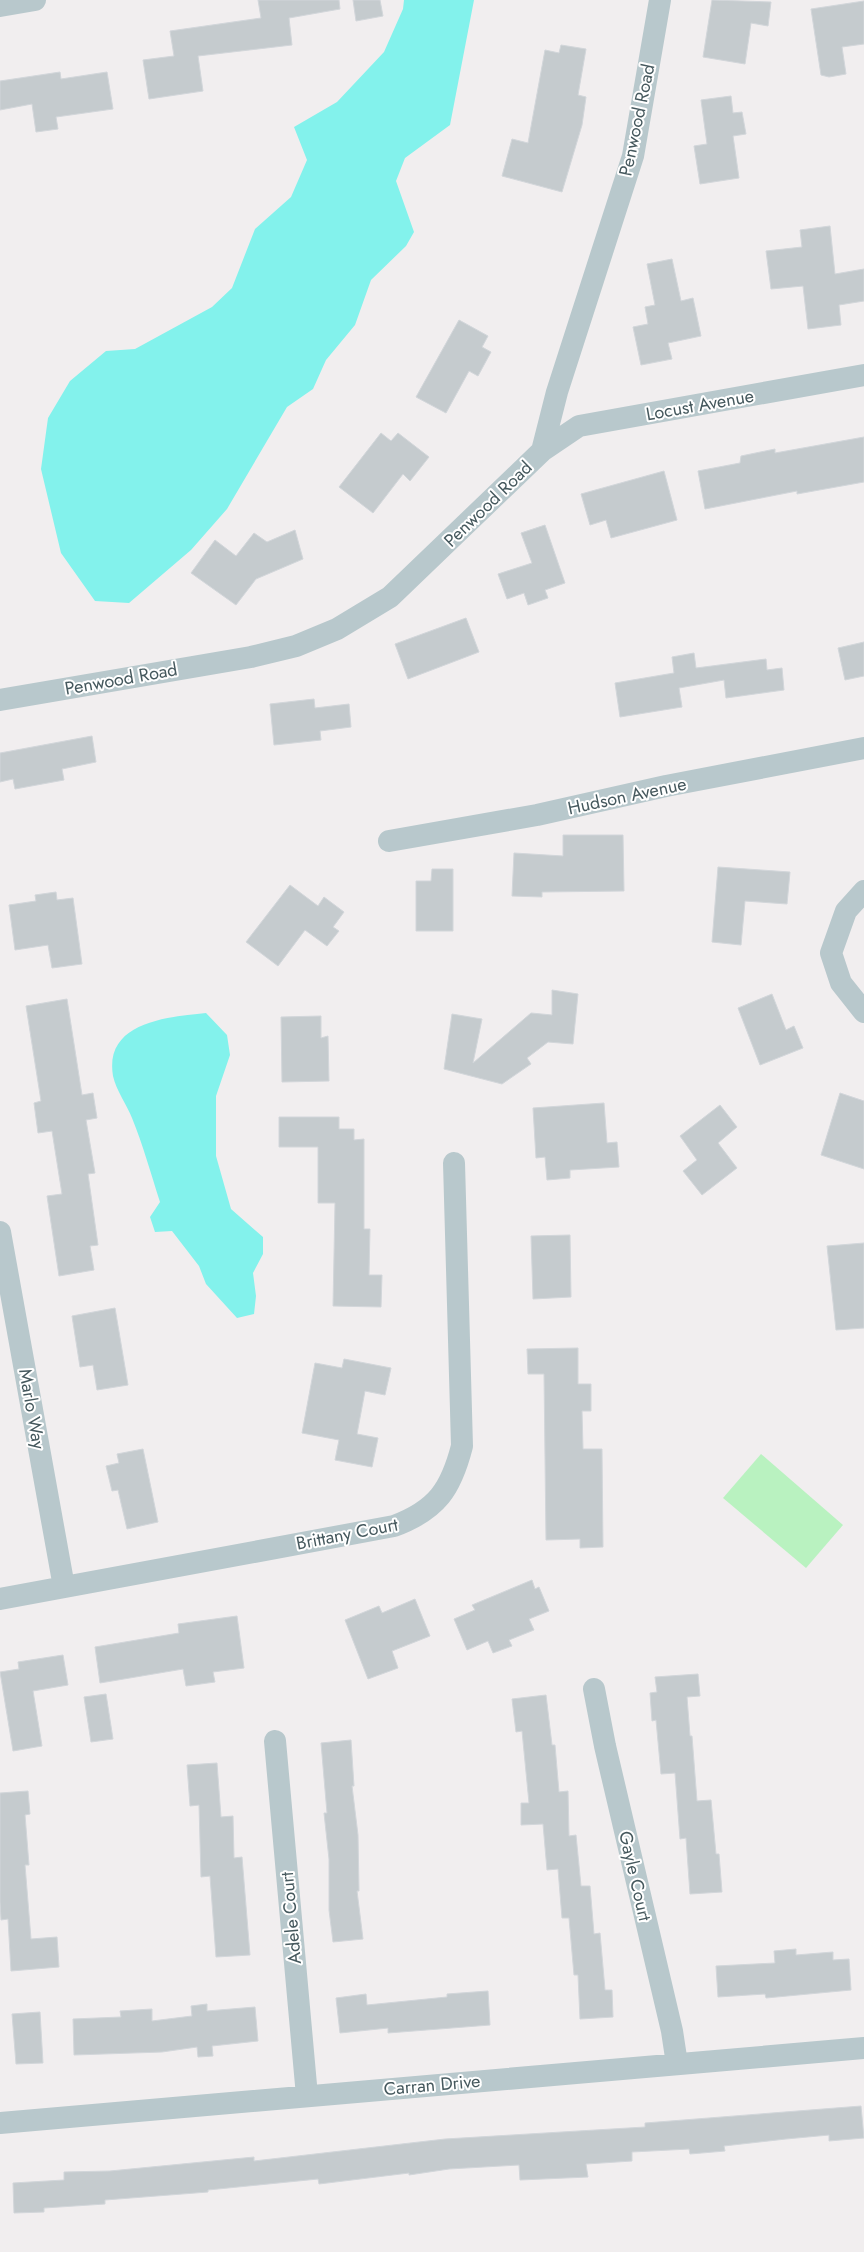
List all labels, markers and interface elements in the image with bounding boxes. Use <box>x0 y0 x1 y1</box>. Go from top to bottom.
street label: Penwood Road <box>612 62 662 178</box>
street label: Locust Avenue <box>644 383 756 427</box>
street label: Penwood Road <box>438 455 538 553</box>
street label: Penwood Road <box>63 656 179 702</box>
street label: Hudson Avenue <box>565 771 689 821</box>
street label: Marlo Way <box>12 1367 52 1451</box>
street label: Brittany Court <box>294 1511 401 1557</box>
street label: Gayle Court <box>612 1829 658 1924</box>
street label: Adele Court <box>274 1870 308 1965</box>
street label: Carran Drive <box>383 2068 481 2102</box>

